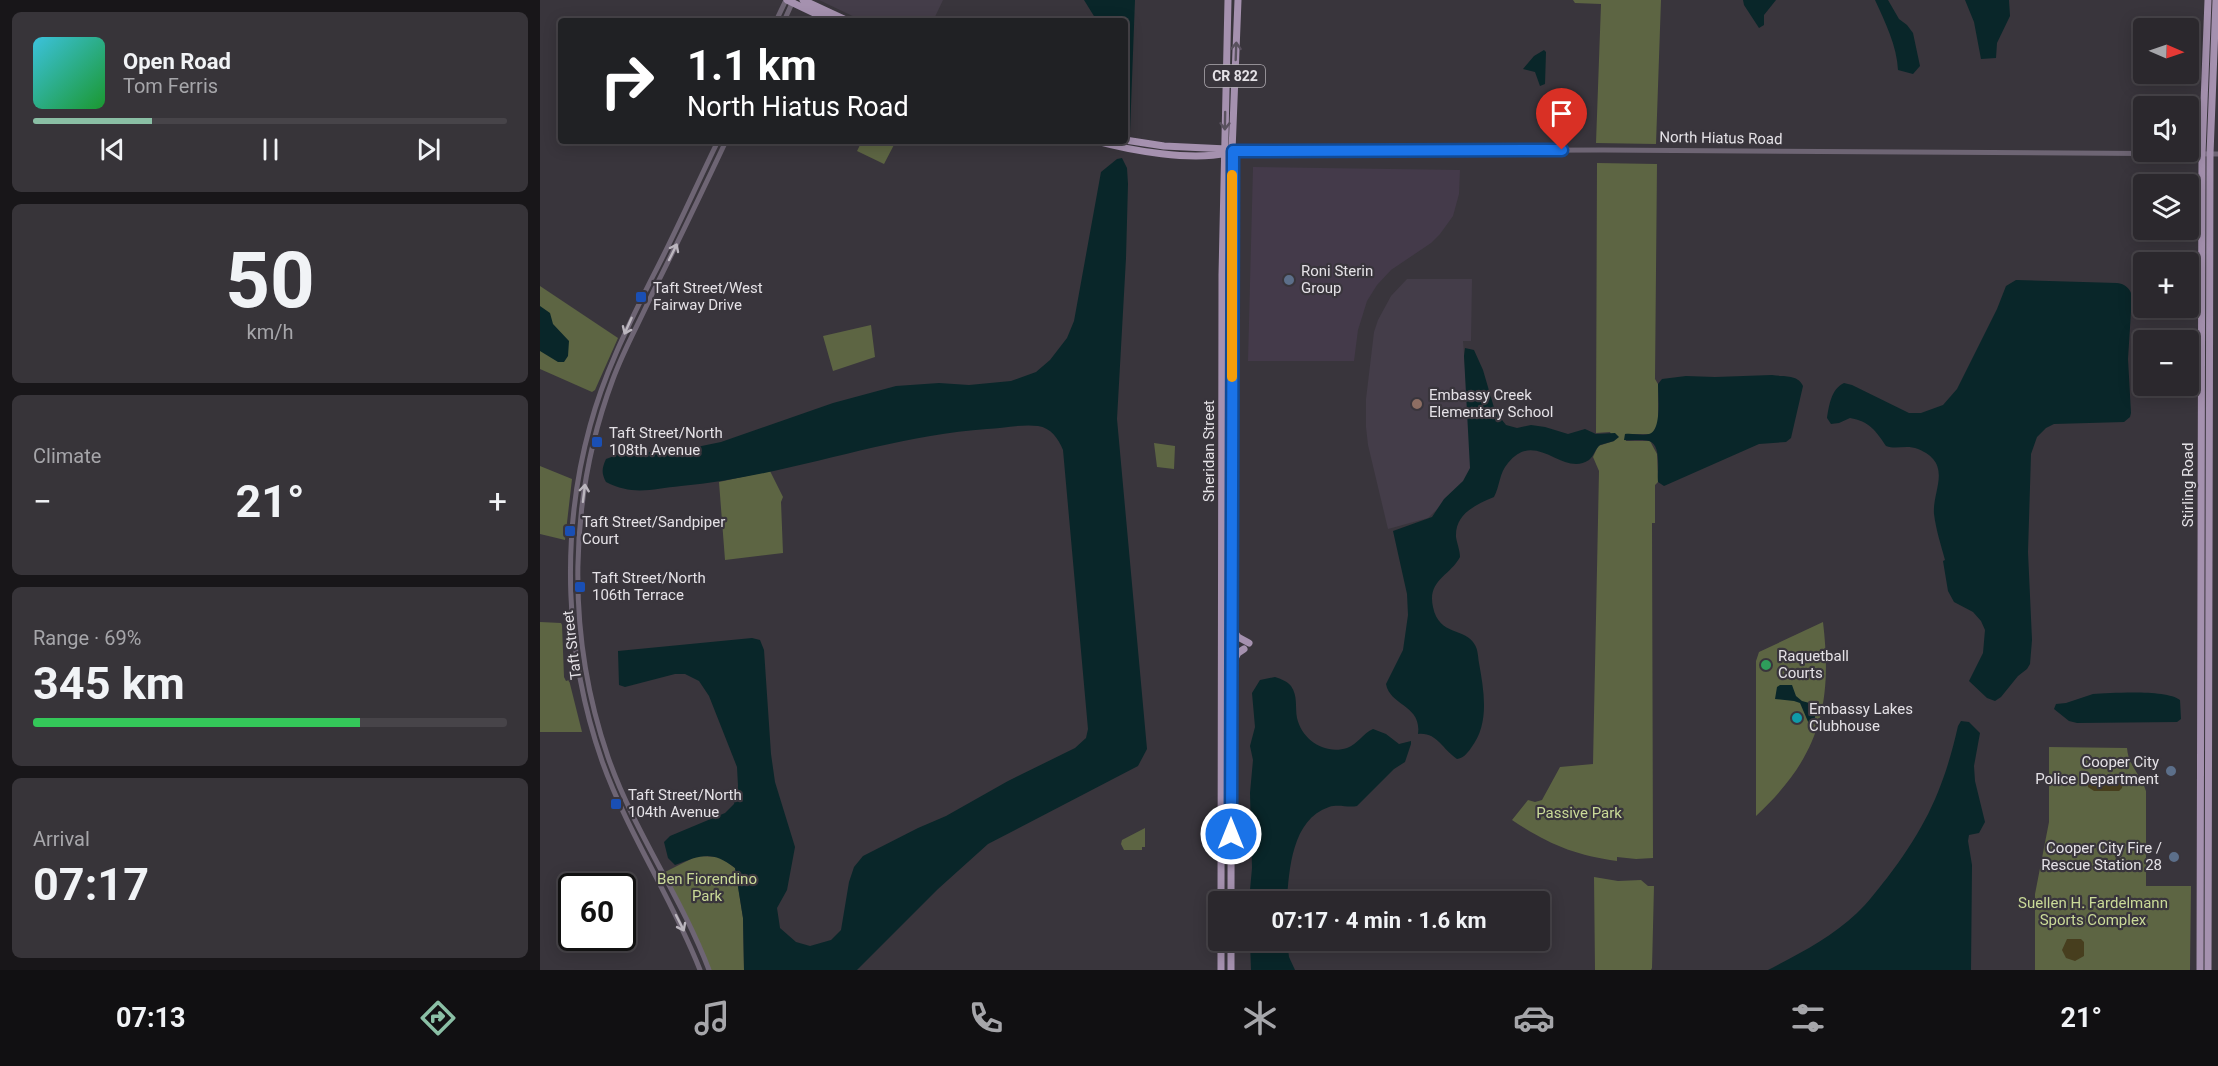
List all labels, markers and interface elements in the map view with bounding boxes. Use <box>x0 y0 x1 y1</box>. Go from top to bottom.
north arrow <box>2133 18 2199 84</box>
map controls <box>2133 18 2199 396</box>
text: 1.1 km <box>687 41 817 90</box>
one-way arrow <box>1231 41 1242 61</box>
icon: right <box>588 42 666 120</box>
text: Open Road <box>123 49 231 74</box>
road number: CR 822 <box>1205 65 1265 87</box>
text: Tom Ferris <box>123 74 218 98</box>
pin <box>1536 88 1587 150</box>
text: North Hiatus Road <box>687 91 909 123</box>
button: sound <box>2133 96 2199 162</box>
icon: arrive <box>1545 97 1578 130</box>
one-way arrow <box>1219 111 1230 131</box>
street label: North Hiatus Road <box>1659 128 1783 148</box>
icon: previous <box>96 133 129 166</box>
icon: pause <box>254 133 287 166</box>
icon: next <box>412 133 445 166</box>
button: layers <box>2133 174 2199 240</box>
text: 50 <box>225 235 315 326</box>
one-way arrow <box>667 244 679 261</box>
button: + <box>2133 252 2199 318</box>
place label: Roni Sterin Group <box>1301 262 1373 297</box>
marker: Roni Sterin Group <box>1282 273 1296 287</box>
place label: Taft Street/West Fairway Drive <box>653 279 763 314</box>
marker: Taft Street/West Fairway Drive <box>634 290 648 304</box>
one-way arrow <box>622 316 633 334</box>
text: km/h <box>247 320 293 344</box>
button: − <box>2133 330 2199 396</box>
place label: Embassy Creek Elementary School <box>1429 386 1553 421</box>
marker: Embassy Creek Elementary School <box>1410 397 1424 411</box>
street label: Sheridan Street <box>1200 400 1218 502</box>
place label: Taft Street/North 108th Avenue <box>609 424 723 459</box>
marker: Taft Street/North 108th Avenue <box>590 435 604 449</box>
street label: Stirling Road <box>2179 443 2197 527</box>
text: Climate <box>33 444 101 468</box>
text: 21° <box>235 475 305 528</box>
text: − <box>33 482 52 521</box>
text: + <box>488 482 507 521</box>
one-way arrow <box>579 483 590 503</box>
place label: Taft Street/Sandpiper Court <box>582 513 725 548</box>
marker: Taft Street/Sandpiper Court <box>563 524 577 538</box>
place label: Taft Street/North 106th Terrace <box>592 569 706 604</box>
marker: Taft Street/North 106th Terrace <box>573 580 587 594</box>
street label: Taft Street <box>559 609 585 681</box>
text: Range · 69% <box>33 626 141 650</box>
place label: Raquetball Courts <box>1778 647 1849 682</box>
text: 345 km <box>33 657 185 710</box>
marker: Raquetball Courts <box>1759 658 1773 672</box>
place label: Embassy Lakes Clubhouse <box>1809 700 1913 735</box>
marker: Embassy Lakes Clubhouse <box>1790 711 1804 725</box>
place label: Cooper City Police Department <box>2035 753 2159 788</box>
marker: Cooper City Police Department <box>2164 764 2178 778</box>
place label: Taft Street/North 104th Avenue <box>628 786 742 821</box>
marker: Taft Street/North 104th Avenue <box>609 797 623 811</box>
position arrow <box>1199 802 1263 866</box>
park label: Passive Park <box>1536 804 1622 822</box>
text: Arrival <box>33 827 90 851</box>
place label: Cooper City Fire / Rescue Station 28 <box>2041 839 2162 874</box>
marker: Cooper City Fire / Rescue Station 28 <box>2167 850 2181 864</box>
text: 07:17 <box>33 858 149 911</box>
park label: Ben Fiorendino Park <box>657 870 757 905</box>
speed limit sign: 60 <box>558 873 636 951</box>
park label: Suellen H. Fardelmann Sports Complex <box>2018 894 2168 929</box>
text: 07:17 · 4 min · 1.6 km <box>1271 908 1487 933</box>
one-way arrow <box>675 913 686 931</box>
icon: directions <box>417 997 459 1039</box>
icon: music <box>691 997 733 1039</box>
icon: phone <box>965 997 1007 1039</box>
icon: climate <box>1239 997 1281 1039</box>
icon: car <box>1513 997 1555 1039</box>
icon: filters <box>1787 997 1829 1039</box>
text: 07:13 <box>116 1002 186 1034</box>
text: 21° <box>2061 1002 2102 1034</box>

